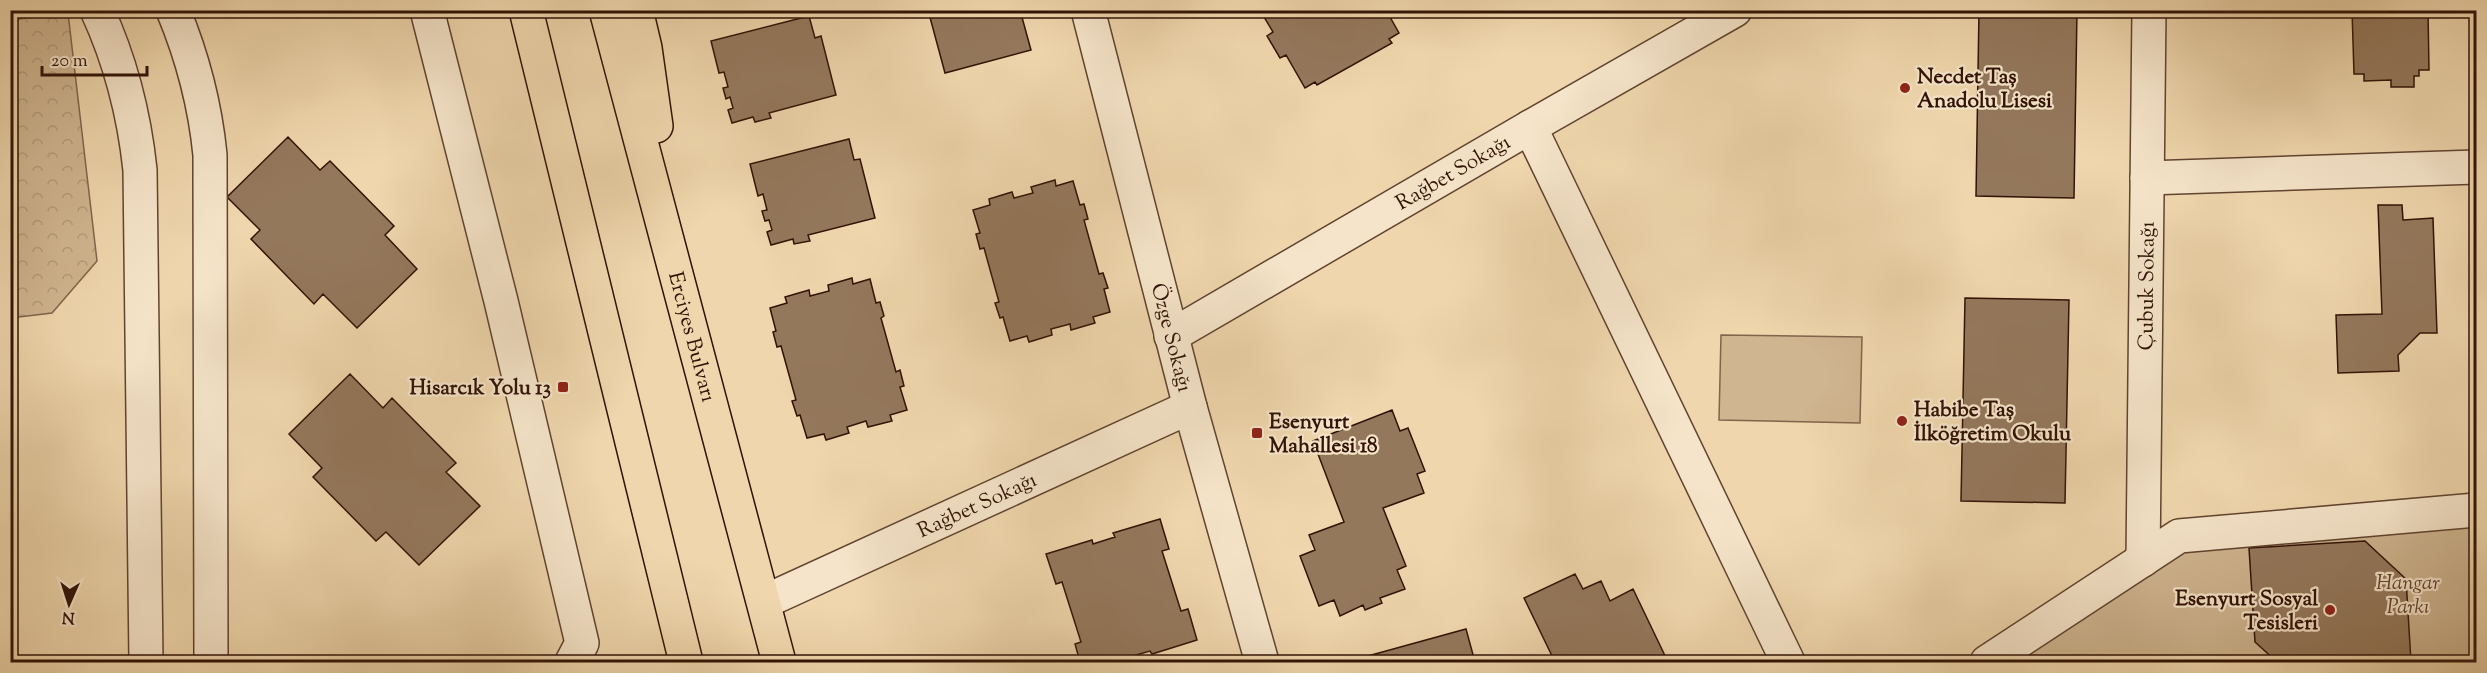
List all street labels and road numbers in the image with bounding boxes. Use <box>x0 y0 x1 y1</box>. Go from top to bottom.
street label: Rağbet Sokağı <box>1391 128 1517 219</box>
street label: Çubuk Sokağı <box>2132 221 2164 351</box>
street label: Erciyes Bulvarı <box>659 269 722 406</box>
street label: Özge Sokağı <box>1142 280 1199 396</box>
street label: Rağbet Sokağı <box>913 466 1042 547</box>

